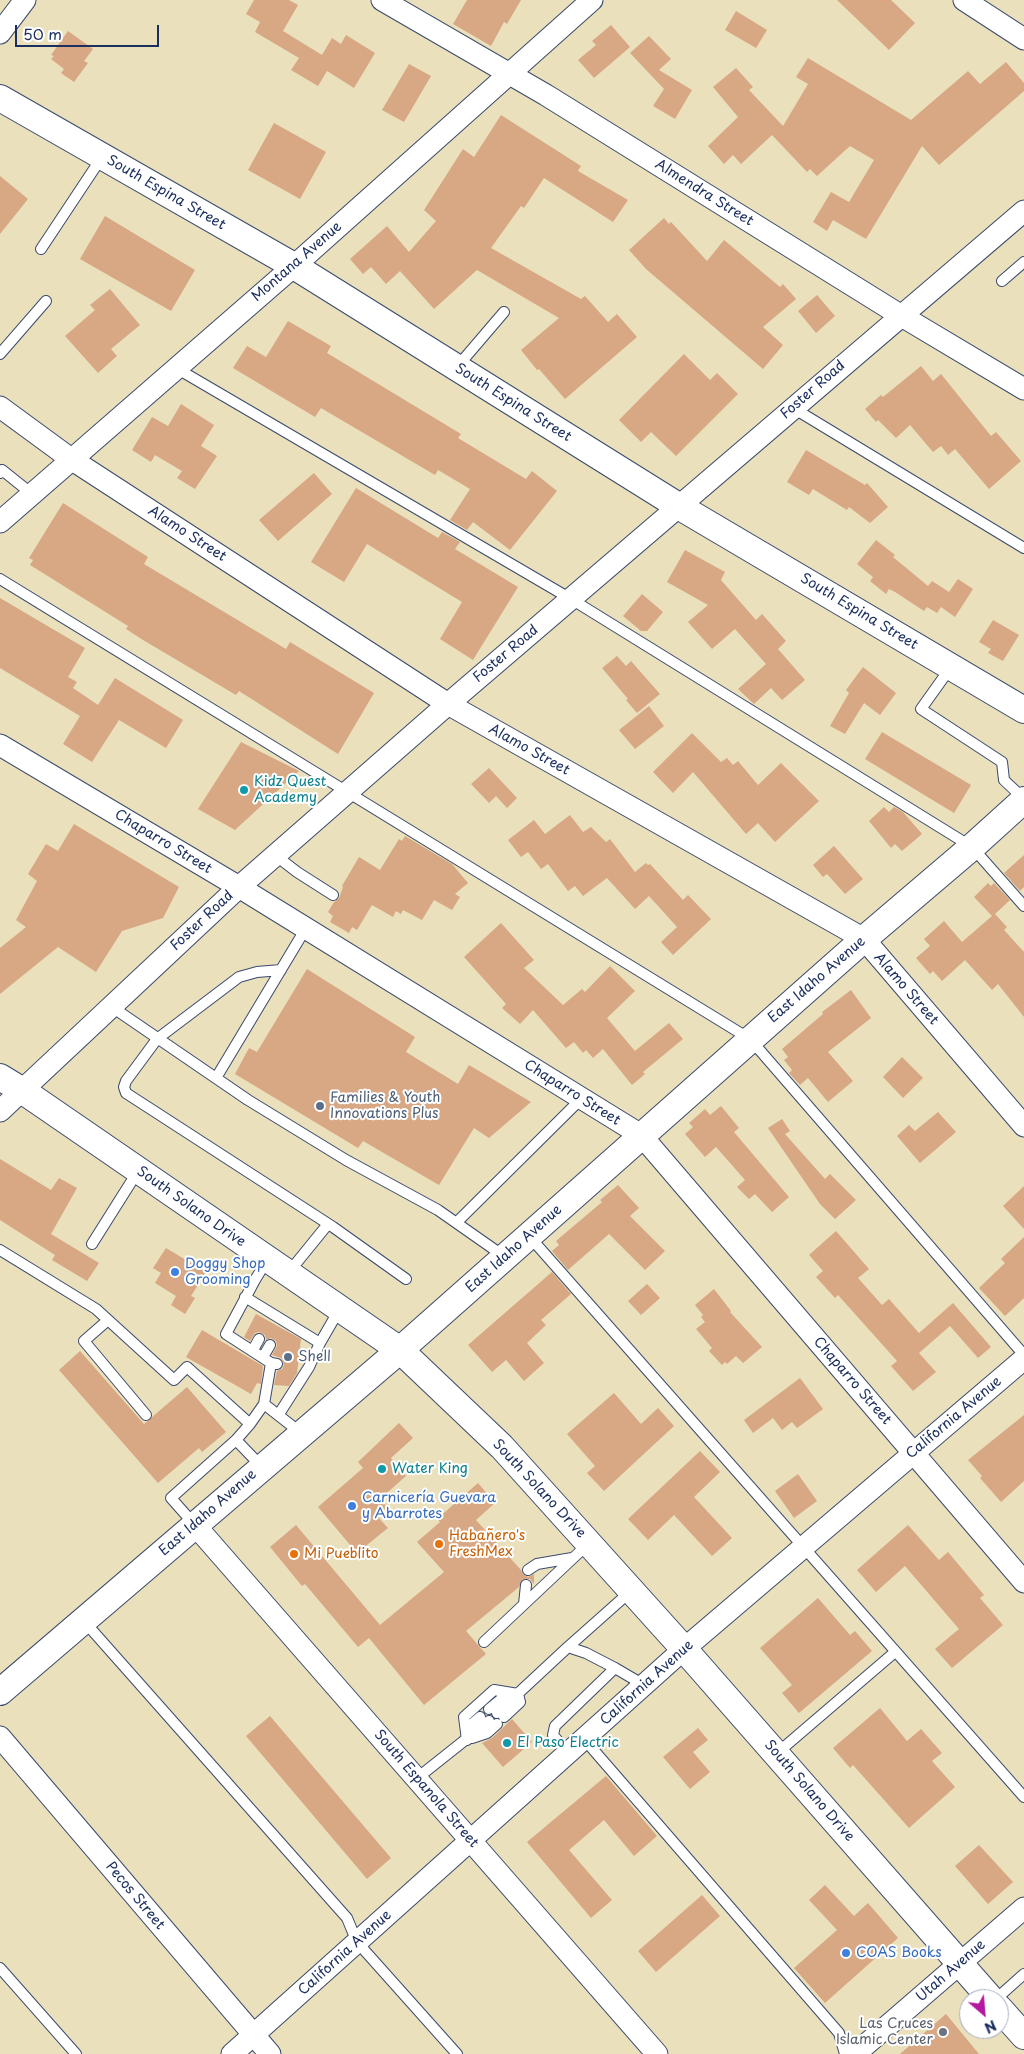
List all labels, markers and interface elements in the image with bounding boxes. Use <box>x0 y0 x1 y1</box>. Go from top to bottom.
scale bar <box>18 15 161 47</box>
text: 50 m <box>23 22 62 45</box>
street label: South Espina Street <box>104 152 228 234</box>
street label: Almendra Street <box>652 156 756 230</box>
street label: Montana Avenue <box>249 218 345 306</box>
street label: Foster Road <box>777 357 849 423</box>
street label: South Espina Street <box>452 360 574 446</box>
street label: Alamo Street <box>145 502 229 566</box>
street label: South Espina Street <box>797 570 921 654</box>
street label: Foster Road <box>470 622 542 686</box>
street label: Alamo Street <box>486 721 572 779</box>
place label: Kidz Quest Academy <box>254 774 326 806</box>
marker: Kidz Quest Academy <box>238 784 250 796</box>
street label: Chaparro Street <box>111 806 215 878</box>
street label: Foster Road <box>167 888 237 954</box>
street label: East Idaho Avenue <box>765 933 869 1027</box>
street label: Alamo Street <box>870 950 942 1028</box>
street label: Chaparro Street <box>521 1057 623 1129</box>
place label: Families & Youth Innovations Plus <box>330 1090 440 1122</box>
marker: Families & Youth Innovations Plus <box>314 1100 326 1112</box>
street label: South Solano Drive <box>134 1163 248 1251</box>
street label: East Idaho Avenue <box>463 1202 565 1296</box>
place label: Doggy Shop Grooming <box>185 1256 265 1288</box>
marker: Doggy Shop Grooming <box>169 1266 181 1278</box>
street label: Chaparro Street <box>809 1334 895 1428</box>
place label: Shell <box>298 1349 331 1365</box>
marker: Shell <box>282 1351 294 1363</box>
street label: California Avenue <box>903 1373 1005 1463</box>
street label: South Solano Drive <box>489 1436 589 1542</box>
place label: Water King <box>392 1461 468 1477</box>
marker: Water King <box>376 1463 388 1475</box>
street label: East Idaho Avenue <box>156 1466 260 1560</box>
place label: Carnicería Guevara y Abarrotes <box>362 1490 496 1522</box>
marker: Carnicería Guevara y Abarrotes <box>346 1500 358 1512</box>
place label: Habañero's FreshMex <box>449 1528 525 1560</box>
marker: Habañero's FreshMex <box>433 1538 445 1550</box>
place label: Mi Pueblito <box>304 1546 379 1562</box>
marker: Mi Pueblito <box>288 1548 300 1560</box>
street label: California Avenue <box>597 1637 697 1729</box>
street label: South Espanola Street <box>370 1727 482 1851</box>
place label: El Paso Electric <box>517 1735 619 1751</box>
marker: El Paso Electric <box>501 1737 513 1749</box>
street label: South Solano Drive <box>760 1737 858 1845</box>
street label: Pecos Street <box>102 1859 168 1933</box>
street label: California Avenue <box>295 1907 395 1999</box>
street label: Utah Avenue <box>913 1936 989 2006</box>
place label: COAS Books <box>856 1945 942 1961</box>
marker: COAS Books <box>840 1947 852 1959</box>
north arrow <box>959 1989 1009 2039</box>
text: N <box>981 2015 1000 2039</box>
place label: Las Cruces Islamic Center <box>836 2016 933 2048</box>
marker: Las Cruces Islamic Center <box>937 2026 949 2038</box>

